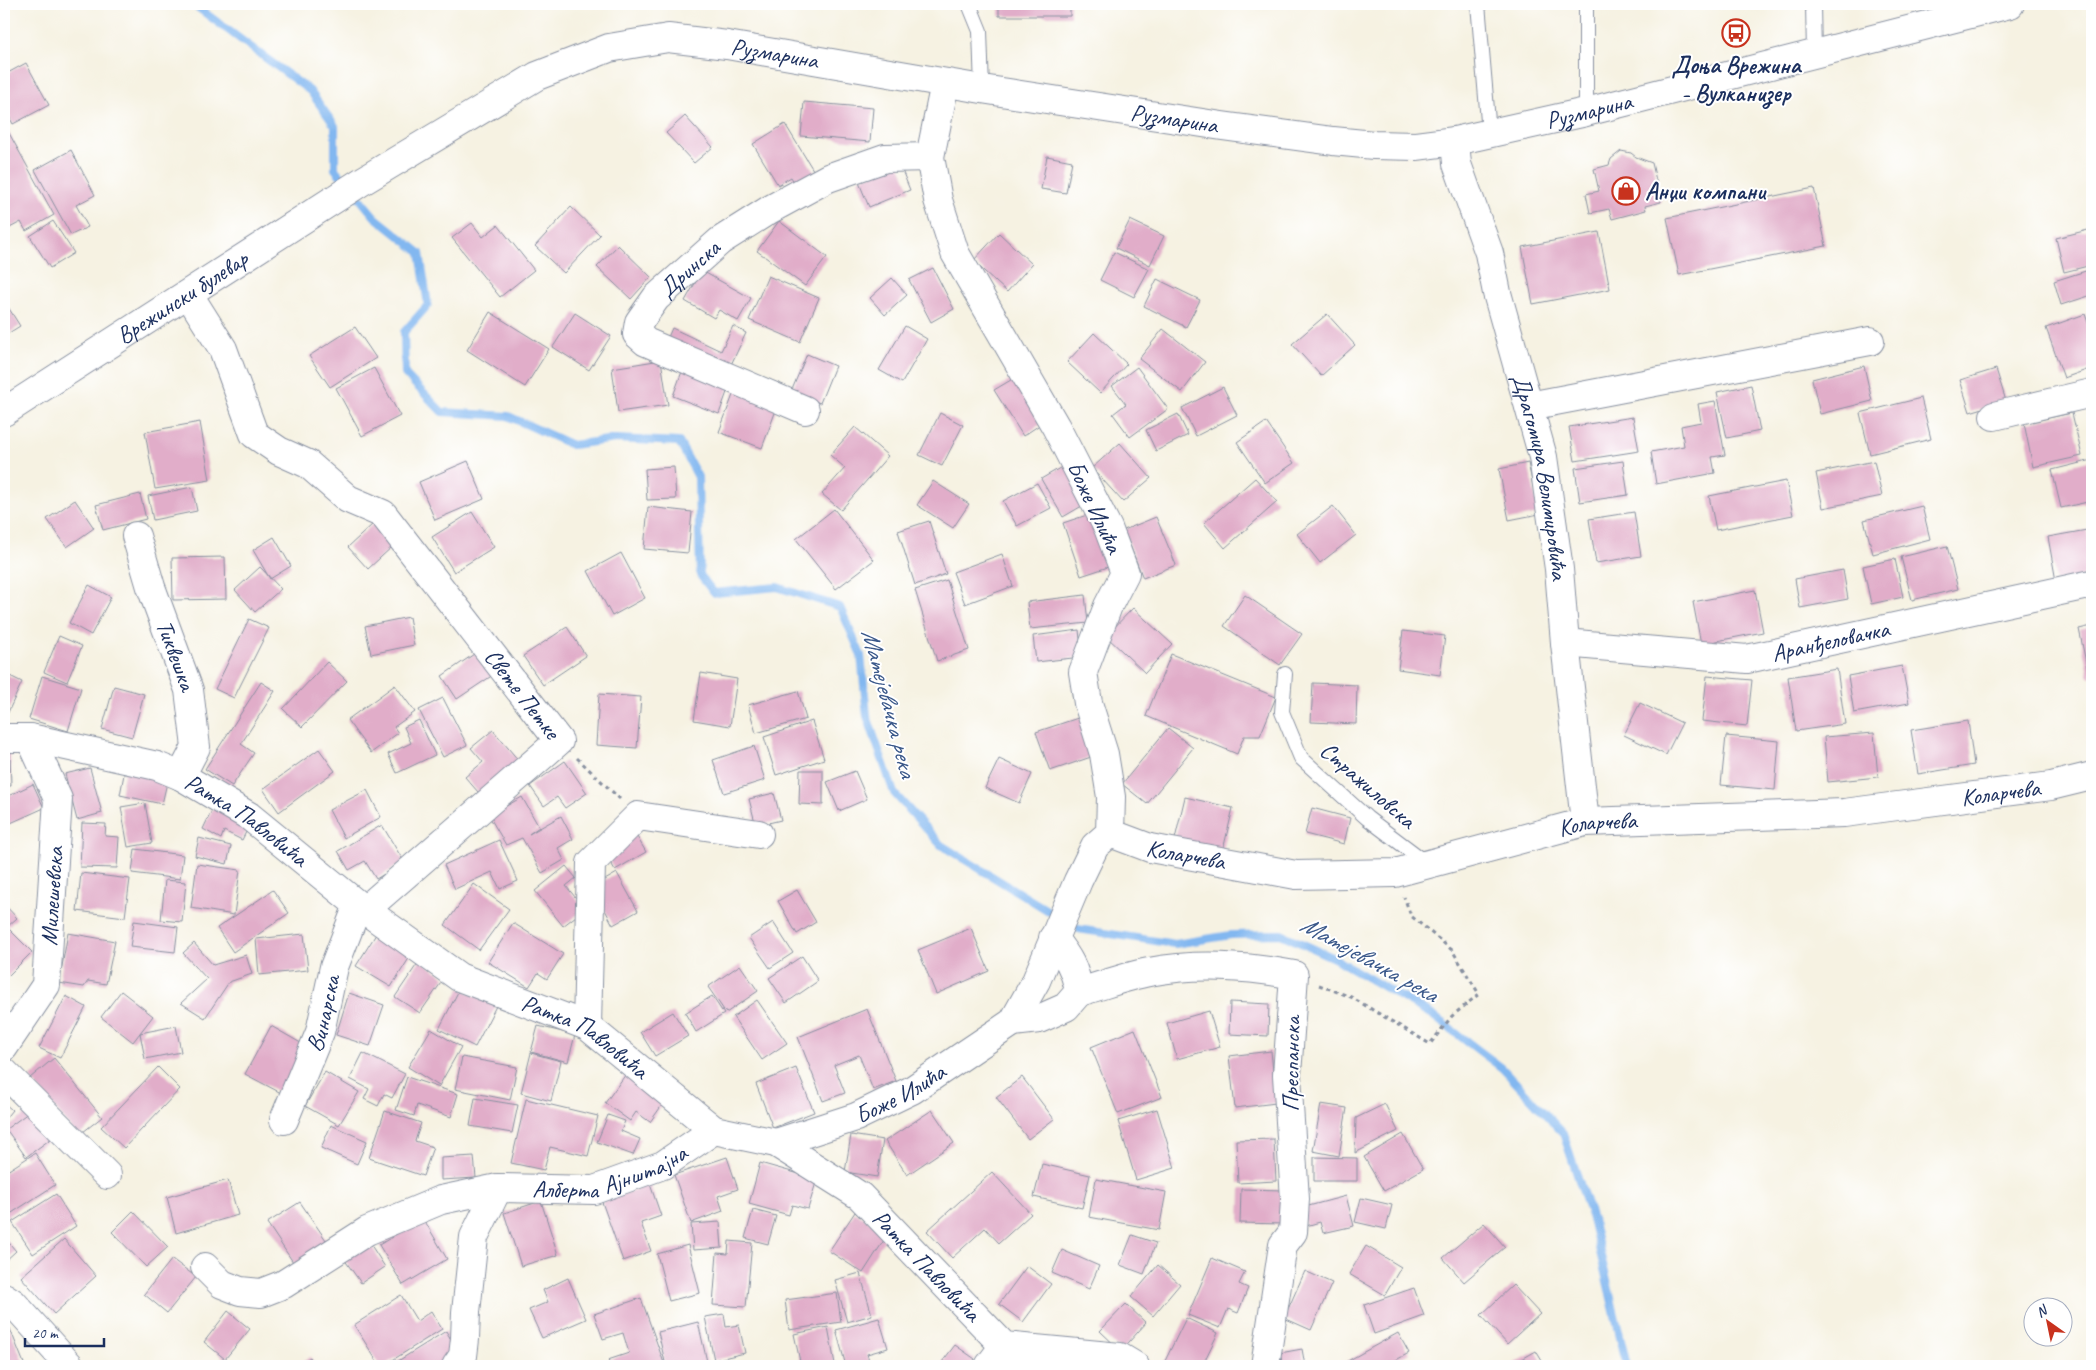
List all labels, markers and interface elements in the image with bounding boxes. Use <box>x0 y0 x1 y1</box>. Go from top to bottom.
bus stop icon: Доња Врежина - Вулканизер <box>1721 18 1751 48</box>
street label: Рузмарина <box>729 31 822 76</box>
place label: Доња Врежина - Вулканизер <box>1672 50 1803 109</box>
street label: Рузмарина <box>1543 86 1637 135</box>
street label: Рузмарина <box>1129 97 1221 140</box>
shop icon: Анџи компани <box>1611 176 1641 206</box>
place label: Анџи компани <box>1645 176 1767 206</box>
street label: Дринска <box>652 232 727 304</box>
street label: Врежински булевар <box>111 243 255 351</box>
street label: Драгомира Велимировића <box>1505 371 1575 583</box>
street label: Боже Илића <box>1061 456 1130 559</box>
street label: Аранђеловачка <box>1769 613 1893 668</box>
street label: Тиквешка <box>150 616 204 697</box>
water label: Матејевачка река <box>854 626 925 782</box>
street label: Свете Петке <box>478 642 568 747</box>
street label: Стражиловска <box>1314 735 1423 836</box>
street label: Ратка Павловића <box>179 767 315 874</box>
street label: Коларчева <box>1959 772 2043 813</box>
street label: Коларчева <box>1554 805 1639 844</box>
street label: Коларчева <box>1144 833 1229 877</box>
street label: Милешевска <box>34 844 70 946</box>
water label: Матејевачка река <box>1295 908 1445 1011</box>
street label: Винарска <box>299 970 347 1056</box>
street label: Ратка Павловића <box>518 987 656 1086</box>
street label: Преспанска <box>1275 1014 1307 1112</box>
street label: Боже Илића <box>850 1056 952 1130</box>
street label: Алберта Ајнштајна <box>532 1137 694 1205</box>
street label: Ратка Павловића <box>866 1203 988 1329</box>
north arrow <box>2024 1298 2074 1348</box>
text: N <box>2033 1301 2051 1321</box>
scale bar <box>25 1315 104 1347</box>
text: 20 m <box>32 1324 59 1343</box>

